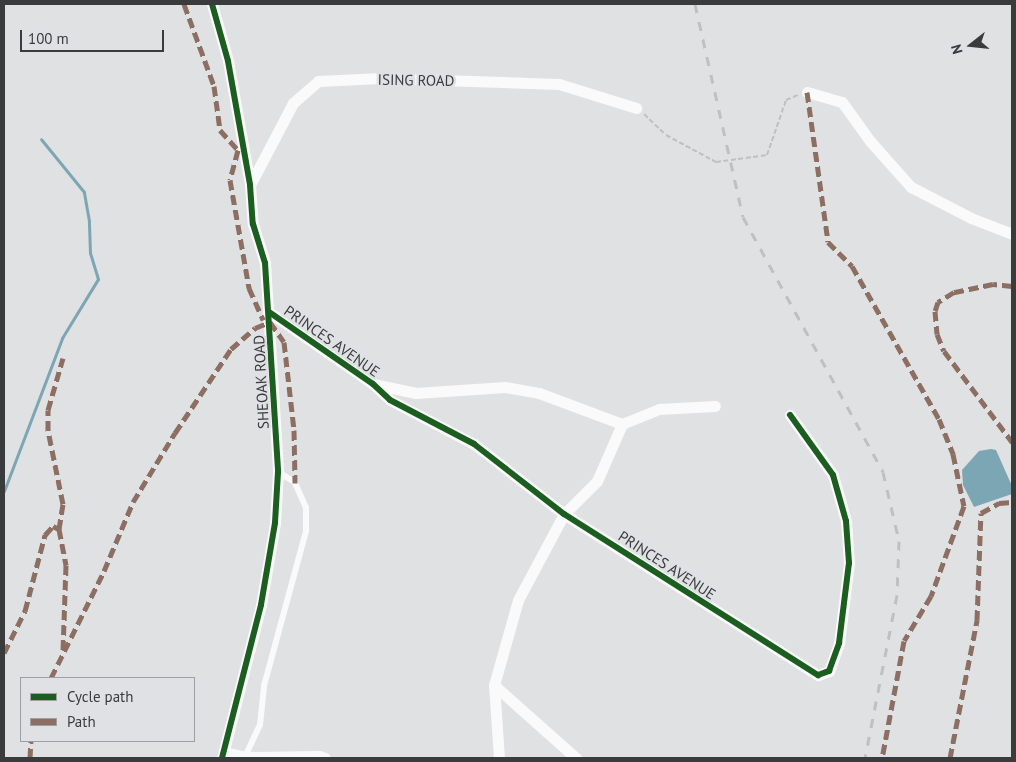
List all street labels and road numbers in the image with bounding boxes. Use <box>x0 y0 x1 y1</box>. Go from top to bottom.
street label: ISING ROAD <box>377 70 455 90</box>
street label: PRINCES AVENUE <box>281 301 383 381</box>
street label: SHEOAK ROAD <box>250 334 272 430</box>
street label: PRINCES AVENUE <box>615 527 719 603</box>

